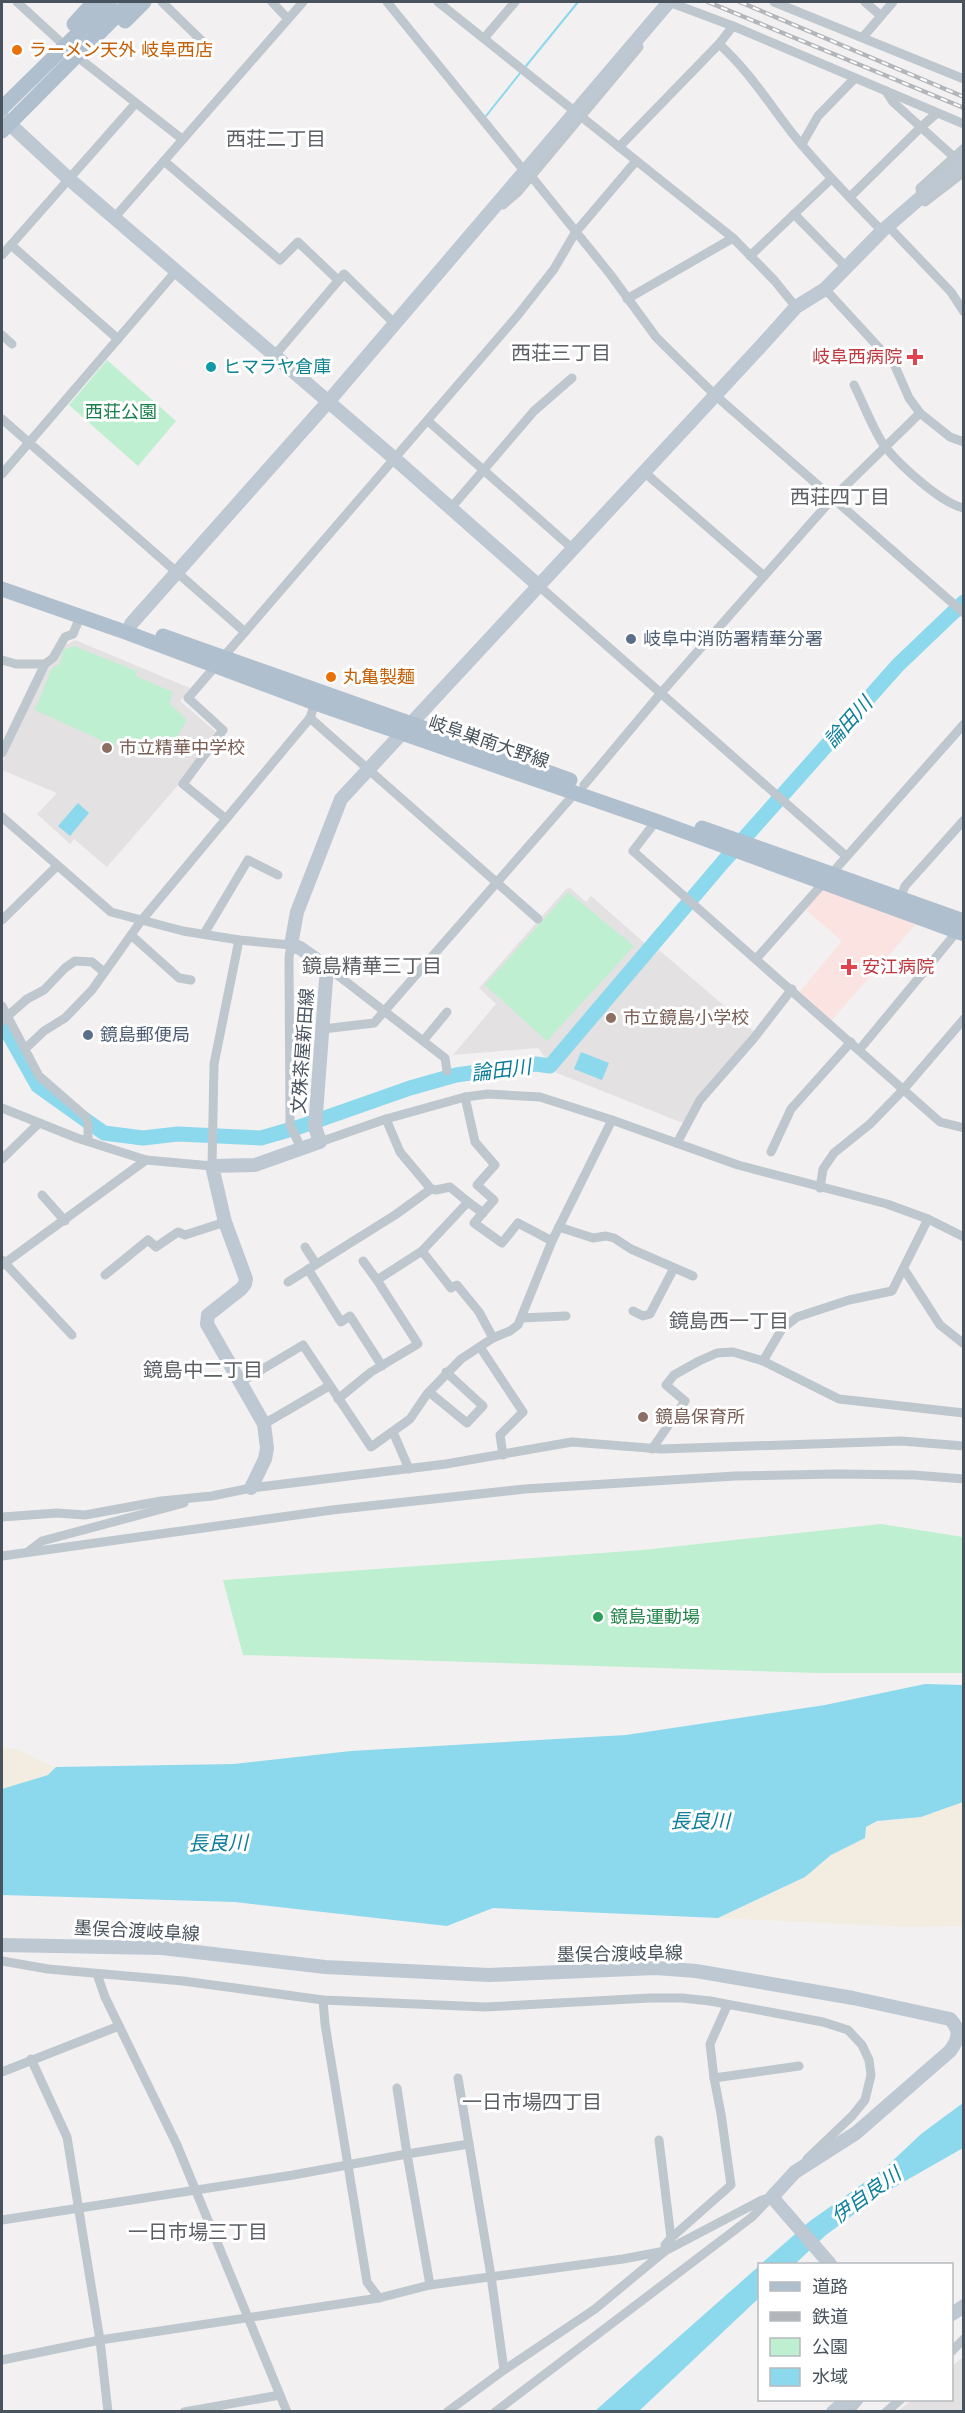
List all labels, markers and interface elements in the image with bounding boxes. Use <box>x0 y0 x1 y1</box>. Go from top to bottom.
place label: ラーメン天外 岐阜西店 <box>29 39 213 61</box>
marker: ラーメン天外 岐阜西店 <box>10 43 24 57</box>
district label: 西荘二丁目 <box>226 128 326 152</box>
district label: 西荘三丁目 <box>511 342 611 366</box>
place label: 岐阜西病院 <box>812 346 902 368</box>
marker: 岐阜西病院 <box>906 348 924 366</box>
place label: ヒマラヤ倉庫 <box>223 356 331 378</box>
marker: ヒマラヤ倉庫 <box>204 360 218 374</box>
park label: 西荘公園 <box>85 401 157 423</box>
district label: 西荘四丁目 <box>790 486 890 510</box>
place label: 岐阜中消防署精華分署 <box>643 628 823 650</box>
marker: 岐阜中消防署精華分署 <box>624 632 638 646</box>
place label: 丸亀製麺 <box>343 666 415 688</box>
marker: 丸亀製麺 <box>324 670 338 684</box>
water label: 論田川 <box>820 691 879 753</box>
street label: 岐阜巣南大野線 <box>426 711 552 773</box>
place label: 市立精華中学校 <box>119 737 245 759</box>
marker: 市立精華中学校 <box>100 741 114 755</box>
district label: 鏡島精華三丁目 <box>302 955 442 979</box>
place label: 安江病院 <box>862 956 934 978</box>
marker: 安江病院 <box>840 958 858 976</box>
street label: 文殊茶屋新田線 <box>288 987 318 1115</box>
place label: 市立鏡島小学校 <box>623 1007 749 1029</box>
marker: 市立鏡島小学校 <box>604 1011 618 1025</box>
place label: 鏡島郵便局 <box>100 1024 190 1046</box>
marker: 鏡島郵便局 <box>81 1028 95 1042</box>
water label: 論田川 <box>470 1055 534 1087</box>
district label: 鏡島西一丁目 <box>669 1310 789 1334</box>
district label: 鏡島中二丁目 <box>143 1359 263 1383</box>
place label: 鏡島保育所 <box>655 1406 745 1428</box>
marker: 鏡島保育所 <box>636 1410 650 1424</box>
place label: 鏡島運動場 <box>610 1606 700 1628</box>
marker: 鏡島運動場 <box>591 1610 605 1624</box>
water label: 長良川 <box>670 1810 732 1834</box>
water label: 長良川 <box>188 1831 250 1857</box>
street label: 墨俣合渡岐阜線 <box>74 1917 200 1945</box>
street label: 墨俣合渡岐阜線 <box>557 1942 683 1966</box>
district label: 一日市場四丁目 <box>462 2091 602 2115</box>
water label: 伊自良川 <box>827 2161 908 2229</box>
district label: 一日市場三丁目 <box>128 2221 268 2245</box>
legend <box>758 2263 953 2401</box>
text: 道路 <box>812 2276 848 2298</box>
text: 鉄道 <box>812 2306 848 2328</box>
text: 公園 <box>812 2336 848 2358</box>
text: 水域 <box>812 2366 848 2388</box>

